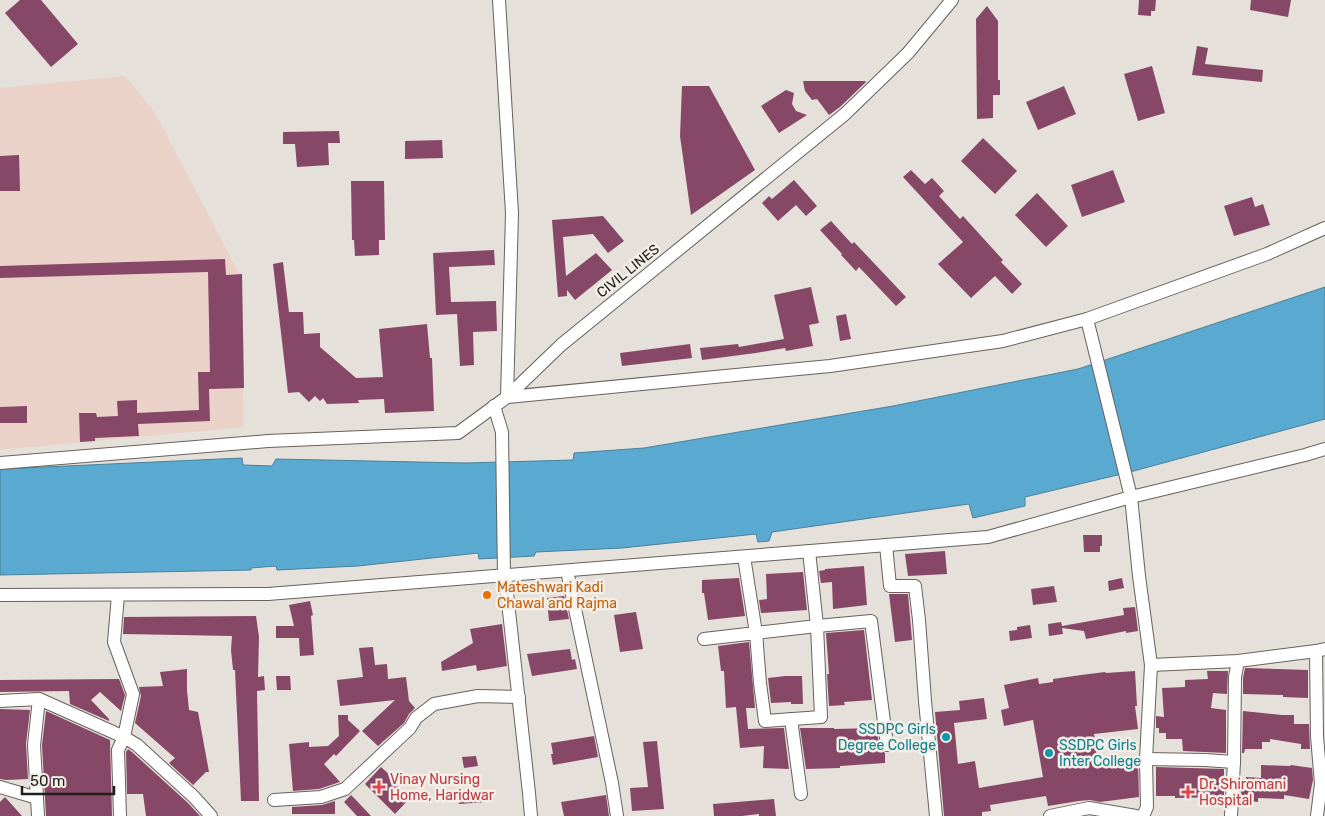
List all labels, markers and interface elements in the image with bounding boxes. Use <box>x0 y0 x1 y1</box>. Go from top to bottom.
street label: CIVIL LINES <box>593 240 663 301</box>
place label: Mateshwari Kadi Chawal and Rajma <box>497 579 617 612</box>
marker: Mateshwari Kadi Chawal and Rajma <box>481 589 493 601</box>
place label: SSDPC Girls Degree College <box>838 721 936 754</box>
marker: SSDPC Girls Degree College <box>940 731 952 743</box>
place label: SSDPC Girls Inter College <box>1059 737 1141 770</box>
marker: SSDPC Girls Inter College <box>1043 747 1055 759</box>
scale bar <box>22 764 115 796</box>
place label: Vinay Nursing Home, Haridwar <box>390 771 495 804</box>
text: 50 m <box>30 772 65 790</box>
place label: Dr. Shiromani Hospital <box>1199 776 1286 809</box>
marker: Vinay Nursing Home, Haridwar <box>372 780 386 794</box>
marker: Dr. Shiromani Hospital <box>1181 785 1195 799</box>

